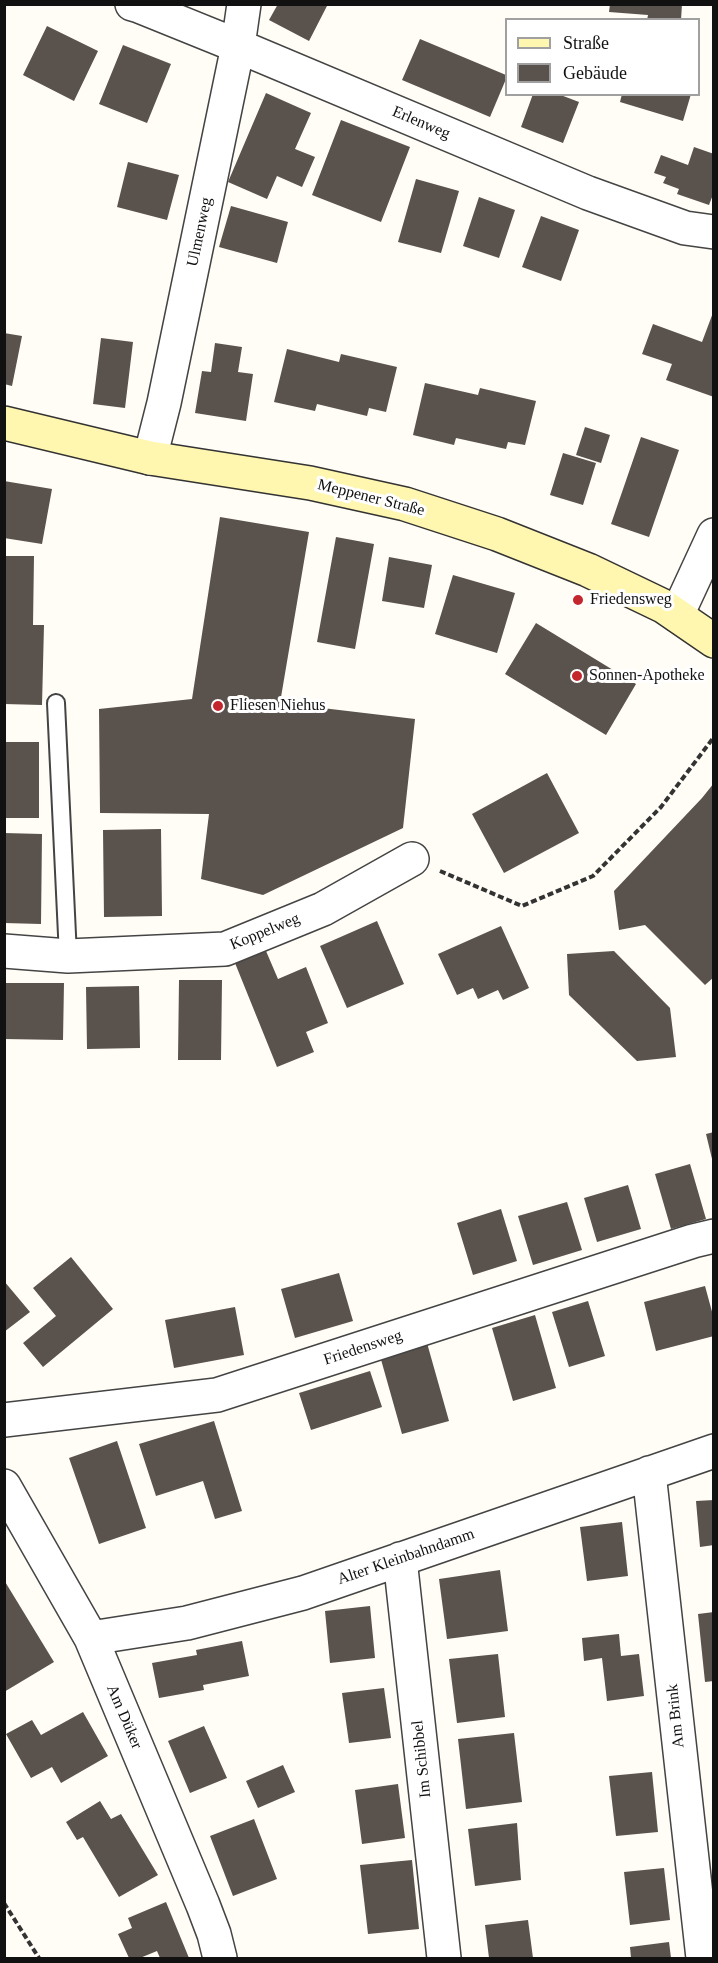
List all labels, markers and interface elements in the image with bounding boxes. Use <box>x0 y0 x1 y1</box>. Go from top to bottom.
legend <box>505 18 700 96</box>
text: Straße <box>563 33 609 53</box>
text: Gebäude <box>563 63 627 83</box>
street label: Erlenweg <box>389 102 453 144</box>
street label: Ulmenweg <box>183 196 217 268</box>
street label: Meppener Straße <box>315 475 427 521</box>
place label: Friedensweg <box>590 590 672 610</box>
marker: Friedensweg <box>571 593 585 607</box>
place label: Sonnen-Apotheke <box>589 666 705 686</box>
marker: Sonnen-Apotheke <box>570 669 584 683</box>
place label: Fliesen Niehus <box>230 696 326 716</box>
marker: Fliesen Niehus <box>211 699 225 713</box>
street label: Koppelweg <box>227 909 303 955</box>
street label: Friedensweg <box>321 1326 405 1370</box>
street label: Alter Kleinbahndamm <box>335 1525 477 1589</box>
street label: Am Düker <box>102 1682 146 1752</box>
street label: Am Brink <box>663 1683 689 1749</box>
street label: Im Schibbel <box>408 1719 436 1799</box>

